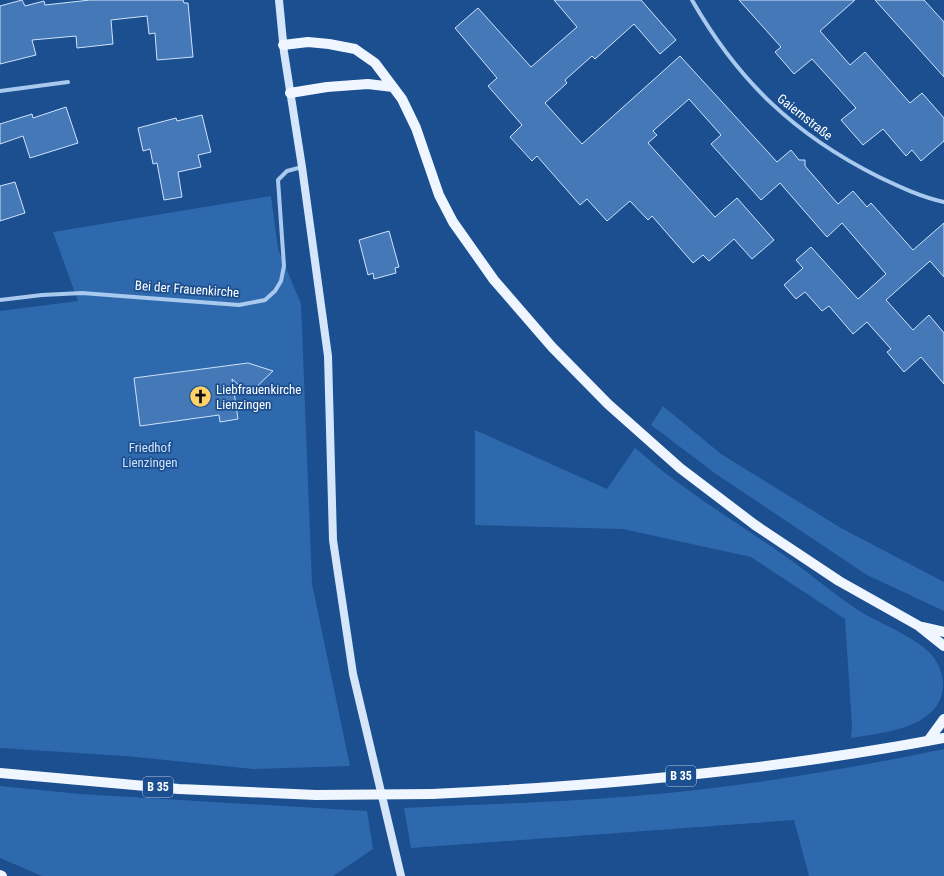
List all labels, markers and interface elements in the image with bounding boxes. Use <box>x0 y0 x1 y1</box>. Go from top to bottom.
street label: Gaiernstraße <box>774 91 836 143</box>
street label: Bei der Frauenkirche <box>134 278 240 300</box>
place label: Liebfrauenkirche Lienzingen <box>216 382 301 412</box>
church icon: Liebfrauenkirche Lienzingen <box>187 383 213 409</box>
park label: Friedhof Lienzingen <box>122 440 178 470</box>
road number: B 35 <box>666 766 696 786</box>
road number: B 35 <box>143 777 173 797</box>

